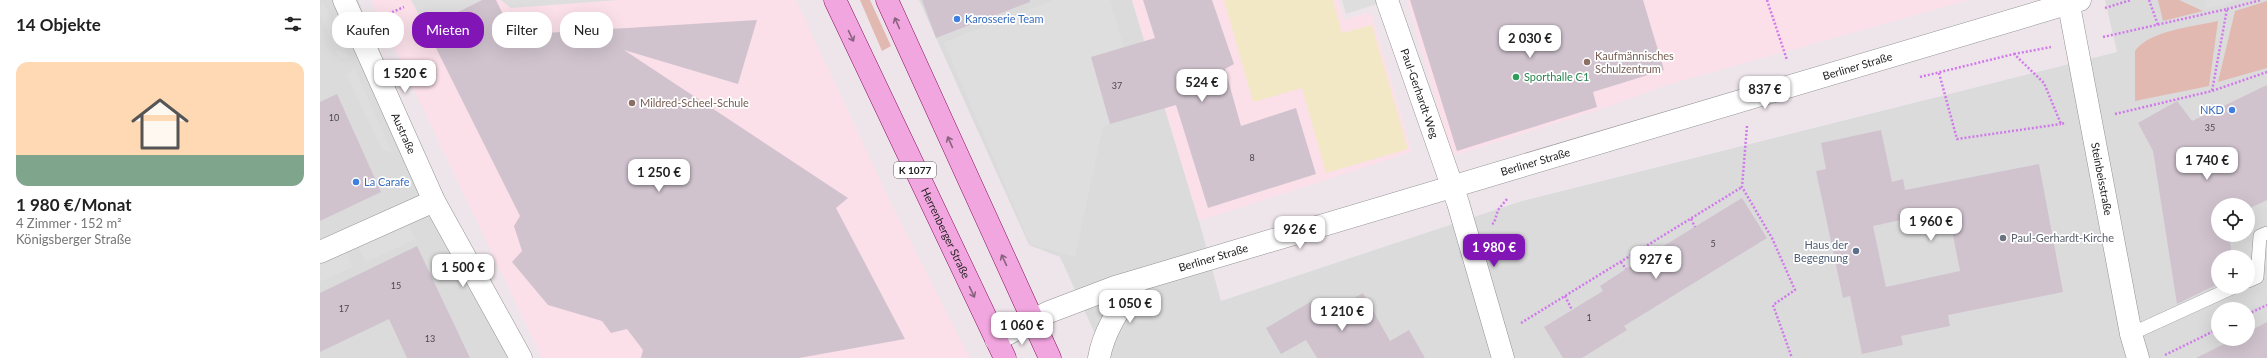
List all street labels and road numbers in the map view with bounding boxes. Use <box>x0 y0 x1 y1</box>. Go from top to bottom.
street label: Paul-Gerhardt-Weg <box>1398 47 1442 140</box>
street label: Berliner Straße <box>1821 49 1894 82</box>
street label: Austraße <box>389 110 419 156</box>
street label: Steinbeisstraße <box>2089 141 2116 216</box>
street label: Berliner Straße <box>1499 145 1572 178</box>
road number: K 1077 <box>894 162 936 178</box>
street label: Herrenberger Straße <box>919 185 973 281</box>
street label: Berliner Straße <box>1177 241 1250 274</box>

